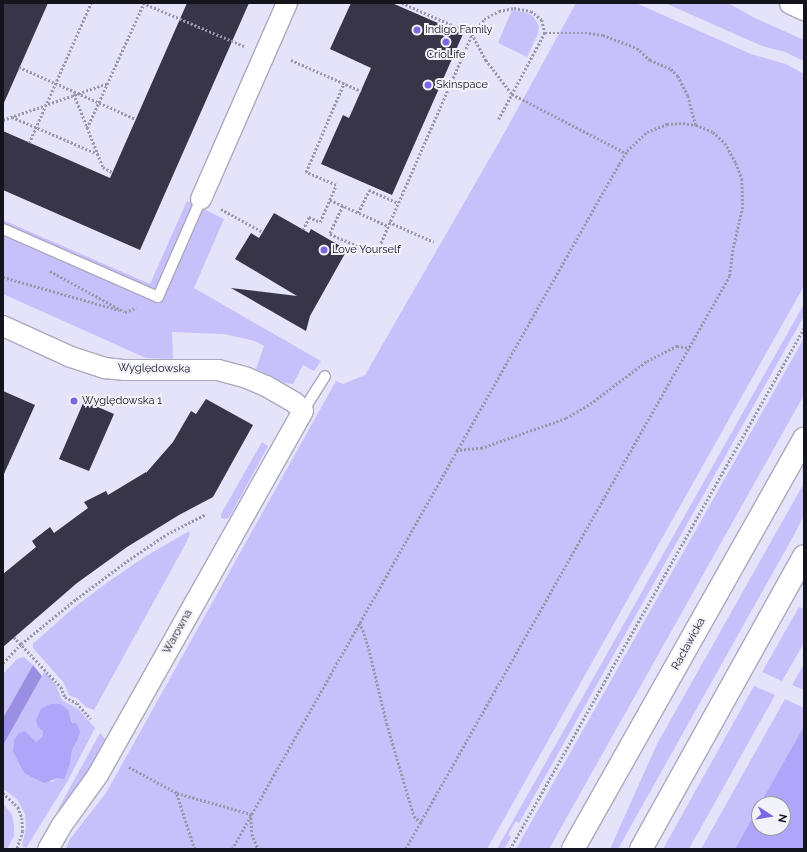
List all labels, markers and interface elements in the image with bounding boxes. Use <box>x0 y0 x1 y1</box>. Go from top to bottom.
place label: Indigo Family <box>425 23 493 37</box>
marker: Indigo Family <box>412 25 422 35</box>
marker: CrioLife <box>441 37 451 47</box>
place label: CrioLife <box>427 48 465 62</box>
place label: Skinspace <box>436 78 488 92</box>
marker: Skinspace <box>423 80 433 90</box>
place label: Love Yourself <box>332 243 401 257</box>
marker: Love Yourself <box>319 245 329 255</box>
street label: Wyględowska <box>118 362 190 376</box>
place label: Wyględowska 1 <box>82 394 162 408</box>
marker: Wyględowska 1 <box>69 396 79 406</box>
street label: Warowna <box>161 608 195 656</box>
street label: Racławicka <box>669 616 709 672</box>
north arrow <box>751 796 791 836</box>
text: N <box>775 813 789 824</box>

